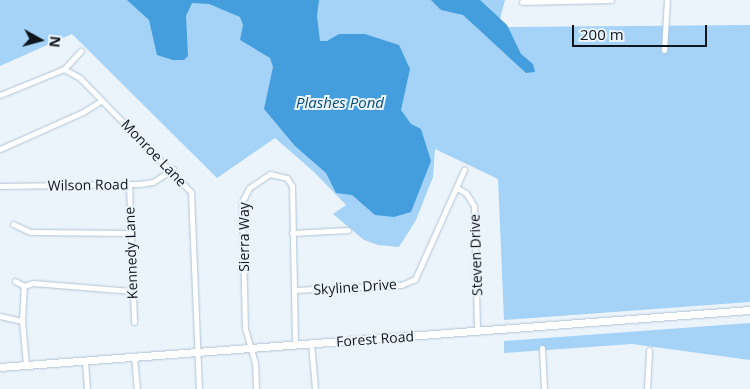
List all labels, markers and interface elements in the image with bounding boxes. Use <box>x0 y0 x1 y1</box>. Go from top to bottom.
north arrow <box>15 15 65 65</box>
scale bar <box>575 15 710 47</box>
text: 200 m <box>580 24 624 44</box>
text: N <box>45 35 66 49</box>
water label: Plashes Pond <box>296 94 384 112</box>
street label: Monroe Lane <box>118 116 190 190</box>
street label: Wilson Road <box>48 176 128 194</box>
street label: Sierra Way <box>236 202 252 272</box>
street label: Kennedy Lane <box>121 207 141 299</box>
street label: Steven Drive <box>466 214 486 296</box>
street label: Skyline Drive <box>313 276 397 298</box>
street label: Forest Road <box>336 328 414 350</box>

